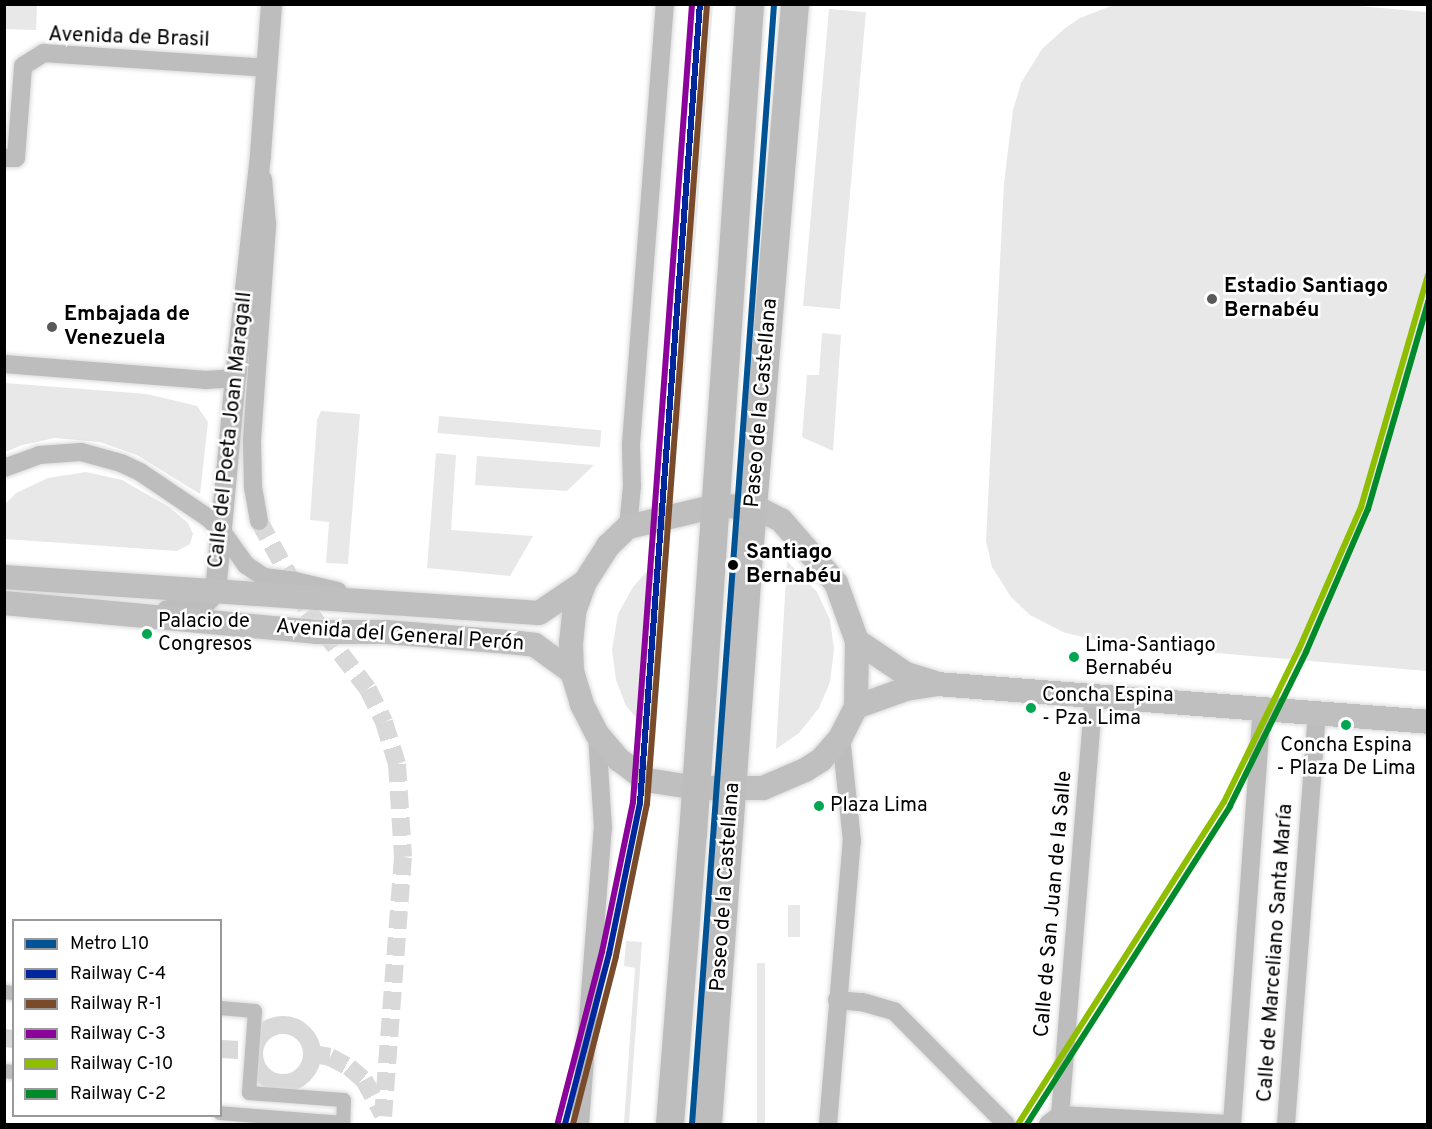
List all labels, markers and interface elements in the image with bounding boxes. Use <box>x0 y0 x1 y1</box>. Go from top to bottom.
street label: Avenida de Brasil <box>48 23 210 53</box>
place label: Estadio Santiago Bernabéu <box>1224 274 1388 324</box>
street label: Calle del Poeta Joan Maragall <box>204 291 258 569</box>
marker: Estadio Santiago Bernabéu <box>1205 292 1219 306</box>
street label: Paseo de la Castellana <box>740 297 784 509</box>
place label: Embajada de Venezuela <box>64 302 190 352</box>
marker: Embajada de Venezuela <box>45 320 59 334</box>
place label: Santiago Bernabéu <box>746 540 841 590</box>
marker: Santiago Bernabéu <box>724 556 742 574</box>
place label: Palacio de Congresos <box>158 610 252 657</box>
street label: Avenida del General Perón <box>275 615 525 657</box>
marker: Palacio de Congresos <box>141 628 153 640</box>
place label: Lima-Santiago Bernabéu <box>1085 634 1216 681</box>
marker: Lima-Santiago Bernabéu <box>1068 651 1080 663</box>
place label: Concha Espina - Pza. Lima <box>1042 684 1173 731</box>
marker: Concha Espina - Pza. Lima <box>1025 702 1037 714</box>
marker: Concha Espina - Plaza De Lima <box>1340 719 1352 731</box>
place label: Concha Espina - Plaza De Lima <box>1276 734 1416 781</box>
street label: Calle de San Juan de la Salle <box>1030 770 1078 1038</box>
street label: Paseo de la Castellana <box>706 781 746 993</box>
place label: Plaza Lima <box>830 794 927 818</box>
marker: Plaza Lima <box>813 800 825 812</box>
street label: Calle de Marceliano Santa María <box>1253 803 1299 1103</box>
legend <box>12 919 222 1117</box>
text: Metro L10 <box>70 933 149 956</box>
text: Railway C-4 <box>70 963 166 986</box>
text: Railway R-1 <box>70 993 162 1016</box>
text: Railway C-3 <box>70 1023 166 1046</box>
text: Railway C-10 <box>70 1053 173 1076</box>
text: Railway C-2 <box>70 1083 166 1106</box>

